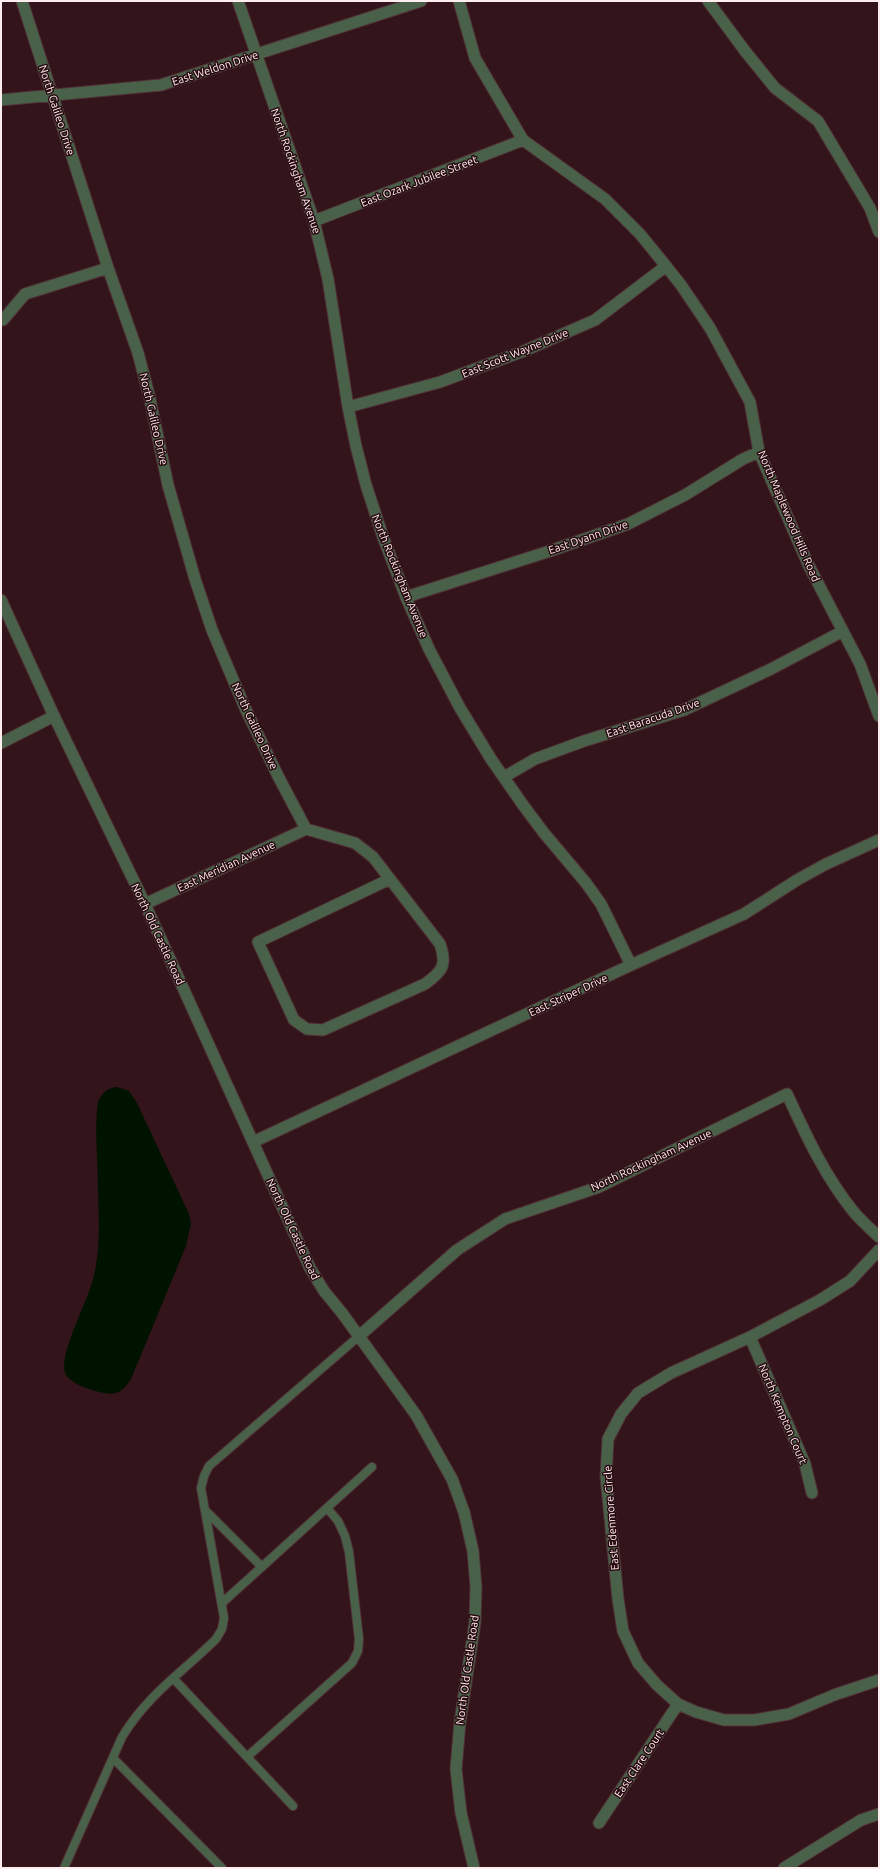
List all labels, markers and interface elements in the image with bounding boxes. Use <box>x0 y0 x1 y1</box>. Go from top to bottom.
street label: East Weldon Drive <box>170 48 260 88</box>
street label: North Galileo Drive <box>37 63 77 157</box>
street label: North Rockingham Avenue <box>269 107 323 235</box>
street label: East Ozark Jubilee Street <box>359 153 480 209</box>
street label: East Scott Wayne Drive <box>460 326 570 380</box>
street label: North Galileo Drive <box>138 372 170 466</box>
street label: North Maplewood Hills Road <box>756 449 822 583</box>
street label: North Rockingham Avenue <box>370 513 430 639</box>
street label: East Dyann Drive <box>547 518 629 556</box>
street label: North Galileo Drive <box>230 681 280 771</box>
street label: East Baracuda Drive <box>605 696 701 740</box>
street label: East Meridian Avenue <box>175 838 277 894</box>
street label: North Old Castle Road <box>129 881 187 987</box>
street label: East Striper Drive <box>527 971 609 1019</box>
street label: North Rockingham Avenue <box>589 1127 713 1193</box>
street label: North Old Castle Road <box>264 1176 322 1282</box>
street label: North Kempton Court <box>756 1362 810 1466</box>
street label: East Edenmore Circle <box>601 1465 621 1571</box>
street label: North Old Castle Road <box>453 1615 481 1725</box>
street label: East Clare Court <box>612 1726 667 1799</box>

